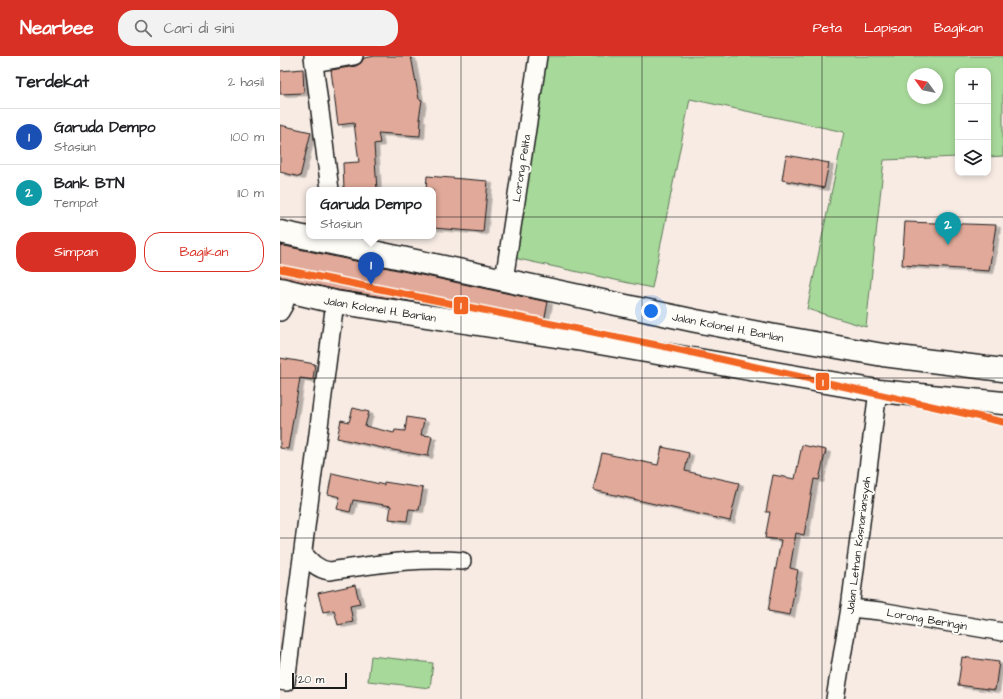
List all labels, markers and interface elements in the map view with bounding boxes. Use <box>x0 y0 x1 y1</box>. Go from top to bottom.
search box <box>118 10 398 46</box>
text: Nearbee <box>20 15 94 42</box>
icon: search <box>132 17 154 39</box>
text: Cari di sini <box>164 18 234 39</box>
text: Peta <box>813 18 842 38</box>
text: Lapisan <box>864 18 912 38</box>
text: Bagikan <box>934 18 983 38</box>
north arrow <box>907 68 943 104</box>
map controls <box>955 68 991 176</box>
button: + <box>955 68 991 104</box>
text: Terdekat <box>16 70 89 94</box>
text: 2 hasil <box>228 73 264 91</box>
button: − <box>955 104 991 140</box>
text: Garuda Dempo <box>54 117 156 138</box>
text: 1 <box>28 128 30 146</box>
text: 100 m <box>231 128 264 146</box>
street label: Lorong Pelita <box>509 133 535 203</box>
text: Stasiun <box>54 138 96 156</box>
button: layers <box>955 140 991 176</box>
text: Bank BTN <box>54 173 124 194</box>
text: 2 <box>25 184 33 202</box>
text: 110 m <box>237 184 264 202</box>
popup <box>306 187 436 239</box>
text: Tempat <box>54 194 98 212</box>
text: Garuda Dempo <box>320 194 422 215</box>
pin: 2 <box>935 212 961 245</box>
text: Stasiun <box>320 215 362 233</box>
button: Simpan <box>16 232 136 272</box>
button: Bagikan <box>144 232 264 272</box>
pin: 1 <box>358 252 384 285</box>
street label: Jalan Kolonel H. Barlian <box>323 293 438 326</box>
line badge: 1 <box>453 296 469 315</box>
text: 1 <box>460 298 462 313</box>
your location <box>641 301 661 321</box>
street label: Jalan Kolonel H. Barlian <box>671 309 786 346</box>
line badge: 1 <box>815 372 830 391</box>
text: 1 <box>822 375 824 390</box>
street label: Jalan Letnan Kasnariansyah <box>843 475 875 615</box>
street label: Lorong Beringin <box>885 605 969 635</box>
scale bar <box>292 671 347 690</box>
text: 20 m <box>298 672 324 687</box>

